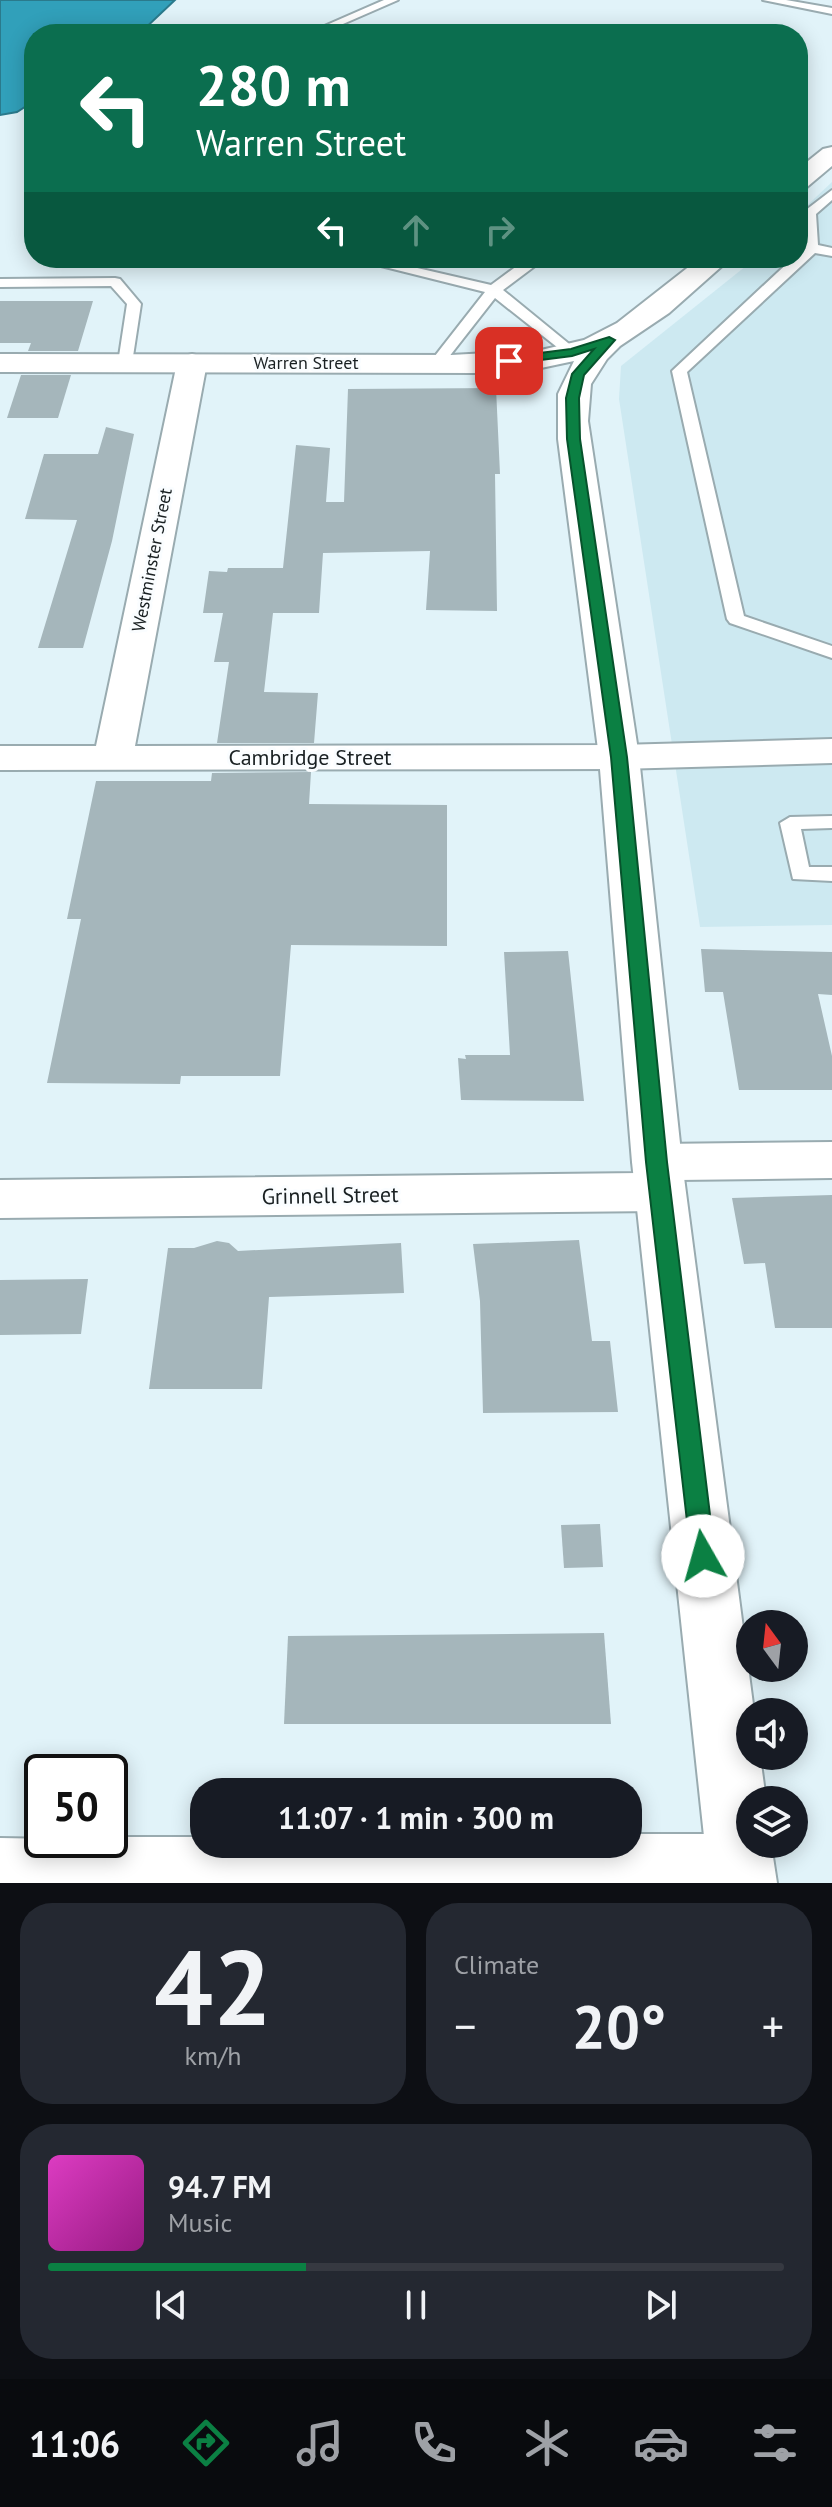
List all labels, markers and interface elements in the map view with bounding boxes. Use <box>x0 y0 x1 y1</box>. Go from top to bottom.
text: 280 m <box>196 49 351 121</box>
icon: left <box>64 56 168 160</box>
text: Warren Street <box>196 119 406 166</box>
icon: left <box>310 208 354 252</box>
icon: ahead <box>394 208 438 252</box>
icon: right <box>478 208 522 252</box>
pin <box>475 327 543 395</box>
icon: arrive <box>487 339 531 383</box>
street label: Warren Street <box>253 351 359 374</box>
street label: Westminster Street <box>126 486 177 634</box>
street label: Cambridge Street <box>228 743 392 771</box>
street label: Grinnell Street <box>261 1180 399 1210</box>
position arrow <box>661 1514 745 1598</box>
north arrow <box>736 1610 808 1682</box>
map controls <box>736 1610 808 1858</box>
button: sound <box>736 1698 808 1770</box>
speed limit sign: 50 <box>24 1754 128 1858</box>
button: layers <box>736 1786 808 1858</box>
text: 11:07 · 1 min · 300 m <box>278 1798 554 1837</box>
text: 42 <box>154 1919 272 2054</box>
text: Climate <box>454 1948 539 1981</box>
text: 20° <box>572 1987 666 2065</box>
text: − <box>454 1997 476 2054</box>
text: + <box>762 1997 784 2054</box>
text: km/h <box>185 2039 242 2072</box>
text: 94.7 FM <box>168 2167 272 2206</box>
text: Music <box>168 2206 232 2239</box>
icon: previous <box>149 2283 193 2327</box>
icon: pause <box>394 2283 438 2327</box>
icon: next <box>639 2283 683 2327</box>
icon: directions <box>178 2415 234 2471</box>
icon: music <box>292 2415 348 2471</box>
icon: phone <box>406 2415 462 2471</box>
icon: climate <box>519 2415 575 2471</box>
icon: car <box>633 2415 689 2471</box>
icon: filters <box>747 2415 803 2471</box>
text: 11:06 <box>29 2420 120 2467</box>

